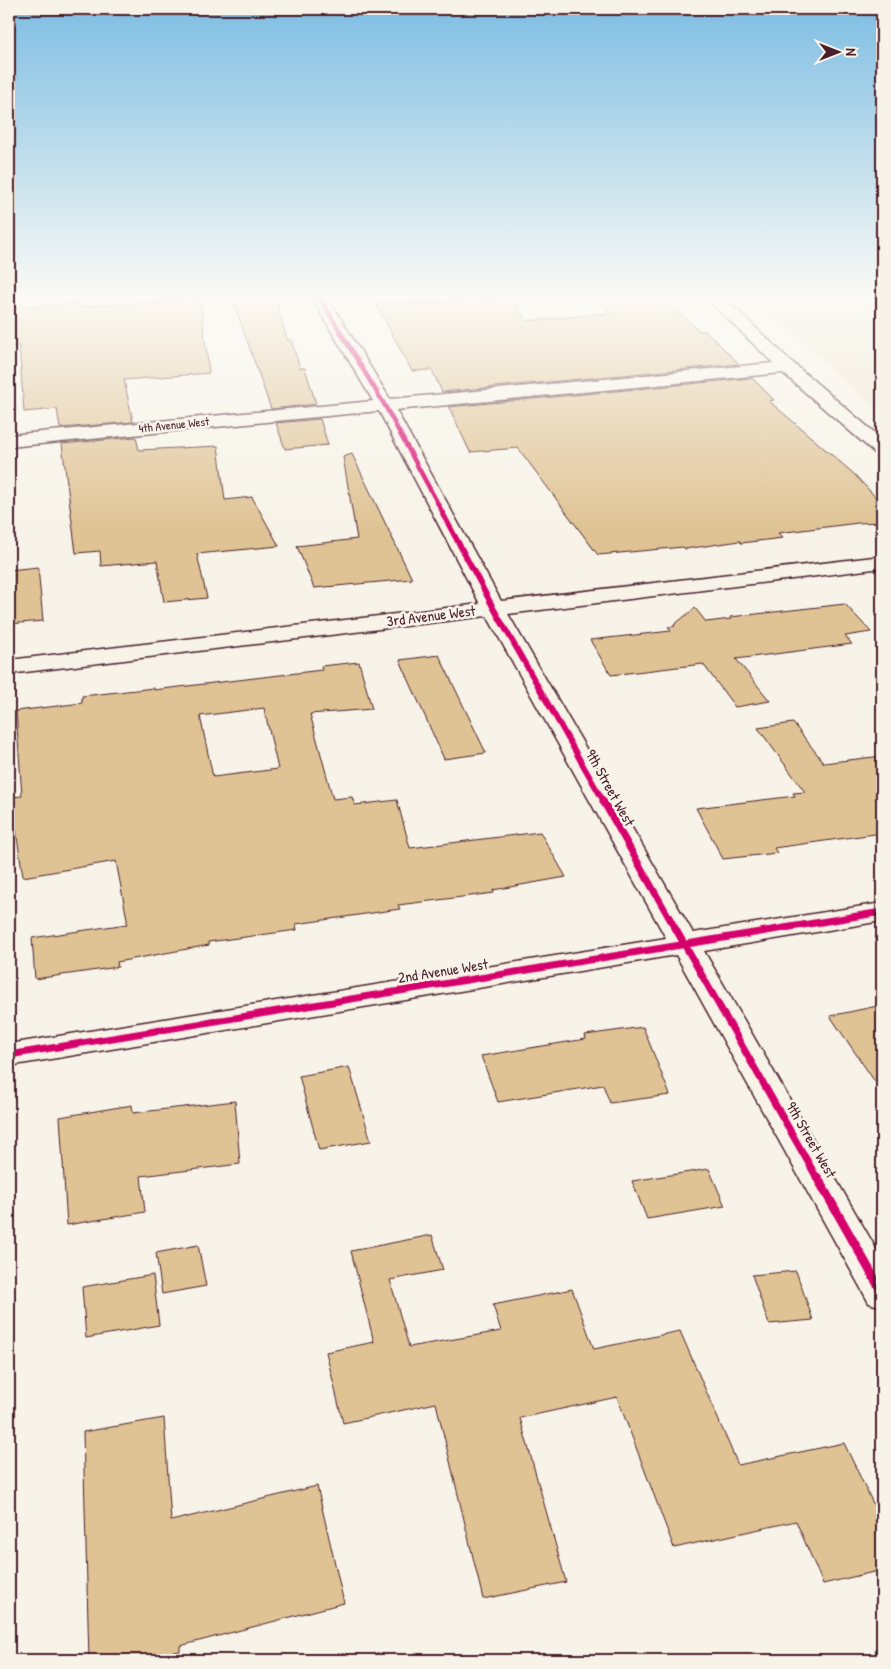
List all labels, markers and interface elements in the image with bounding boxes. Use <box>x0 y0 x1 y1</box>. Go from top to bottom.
north arrow <box>814 28 864 78</box>
text: N <box>842 48 861 56</box>
street label: 4th Avenue West <box>138 412 211 437</box>
street label: 3rd Avenue West <box>385 600 477 631</box>
street label: 9th Street West <box>581 746 641 831</box>
street label: 2nd Avenue West <box>396 953 490 988</box>
street label: 9th Street West <box>781 1098 842 1183</box>

